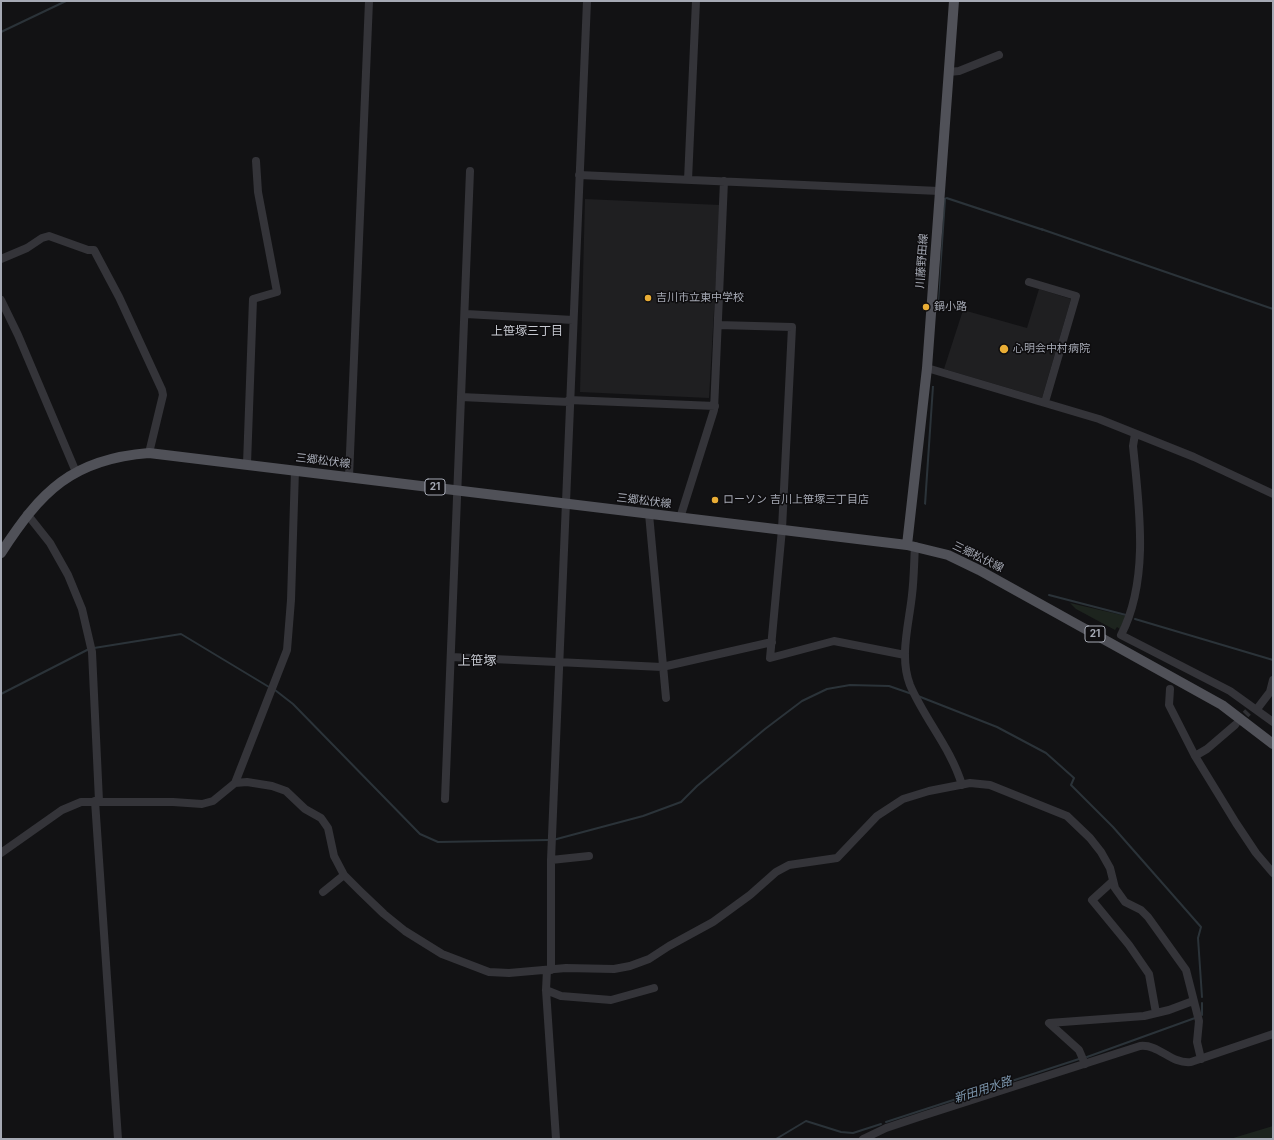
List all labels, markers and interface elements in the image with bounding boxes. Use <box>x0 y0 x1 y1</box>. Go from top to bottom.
street label: 川藤野田線 <box>913 233 931 289</box>
place label: 吉川市立東中学校 <box>656 291 744 305</box>
marker: 吉川市立東中学校 <box>643 293 653 303</box>
place label: 鍋小路 <box>934 300 967 314</box>
marker: 鍋小路 <box>921 302 931 312</box>
district label: 上笹塚三丁目 <box>491 324 563 338</box>
place label: 心明会中村病院 <box>1013 342 1090 356</box>
marker: 心明会中村病院 <box>998 343 1010 355</box>
street label: 三郷松伏線 <box>295 451 351 471</box>
road number: 21 <box>425 479 445 495</box>
street label: 三郷松伏線 <box>616 491 672 511</box>
place label: ローソン 吉川上笹塚三丁目店 <box>723 493 869 507</box>
marker: ローソン 吉川上笹塚三丁目店 <box>710 495 720 505</box>
street label: 三郷松伏線 <box>950 539 1006 575</box>
road number: 21 <box>1085 626 1105 642</box>
district label: 上笹塚 <box>458 653 496 669</box>
water label: 新田用水路 <box>952 1074 1014 1106</box>

